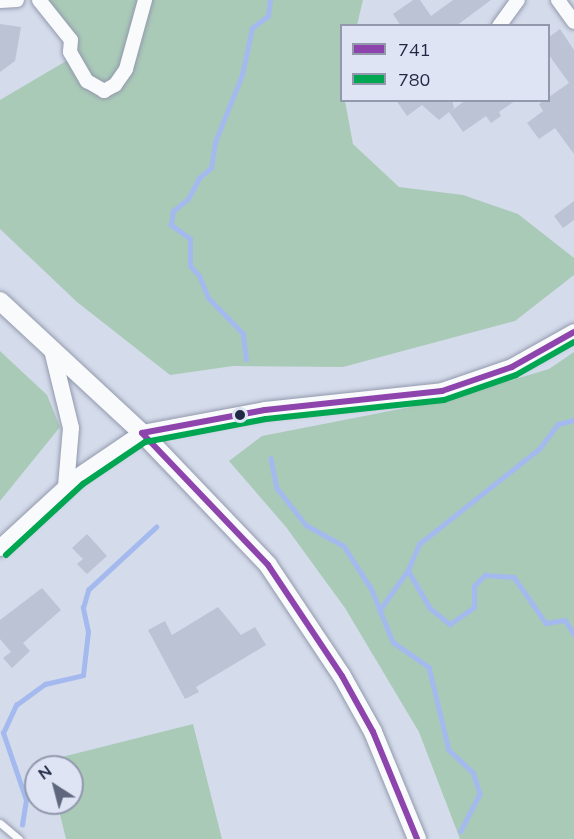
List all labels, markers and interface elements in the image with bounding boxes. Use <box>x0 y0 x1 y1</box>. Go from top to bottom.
legend <box>340 24 550 102</box>
text: 741 <box>398 38 430 61</box>
text: 780 <box>398 68 430 91</box>
unlabelled marker <box>234 409 246 421</box>
north arrow <box>24 755 84 815</box>
text: N <box>34 760 55 784</box>

